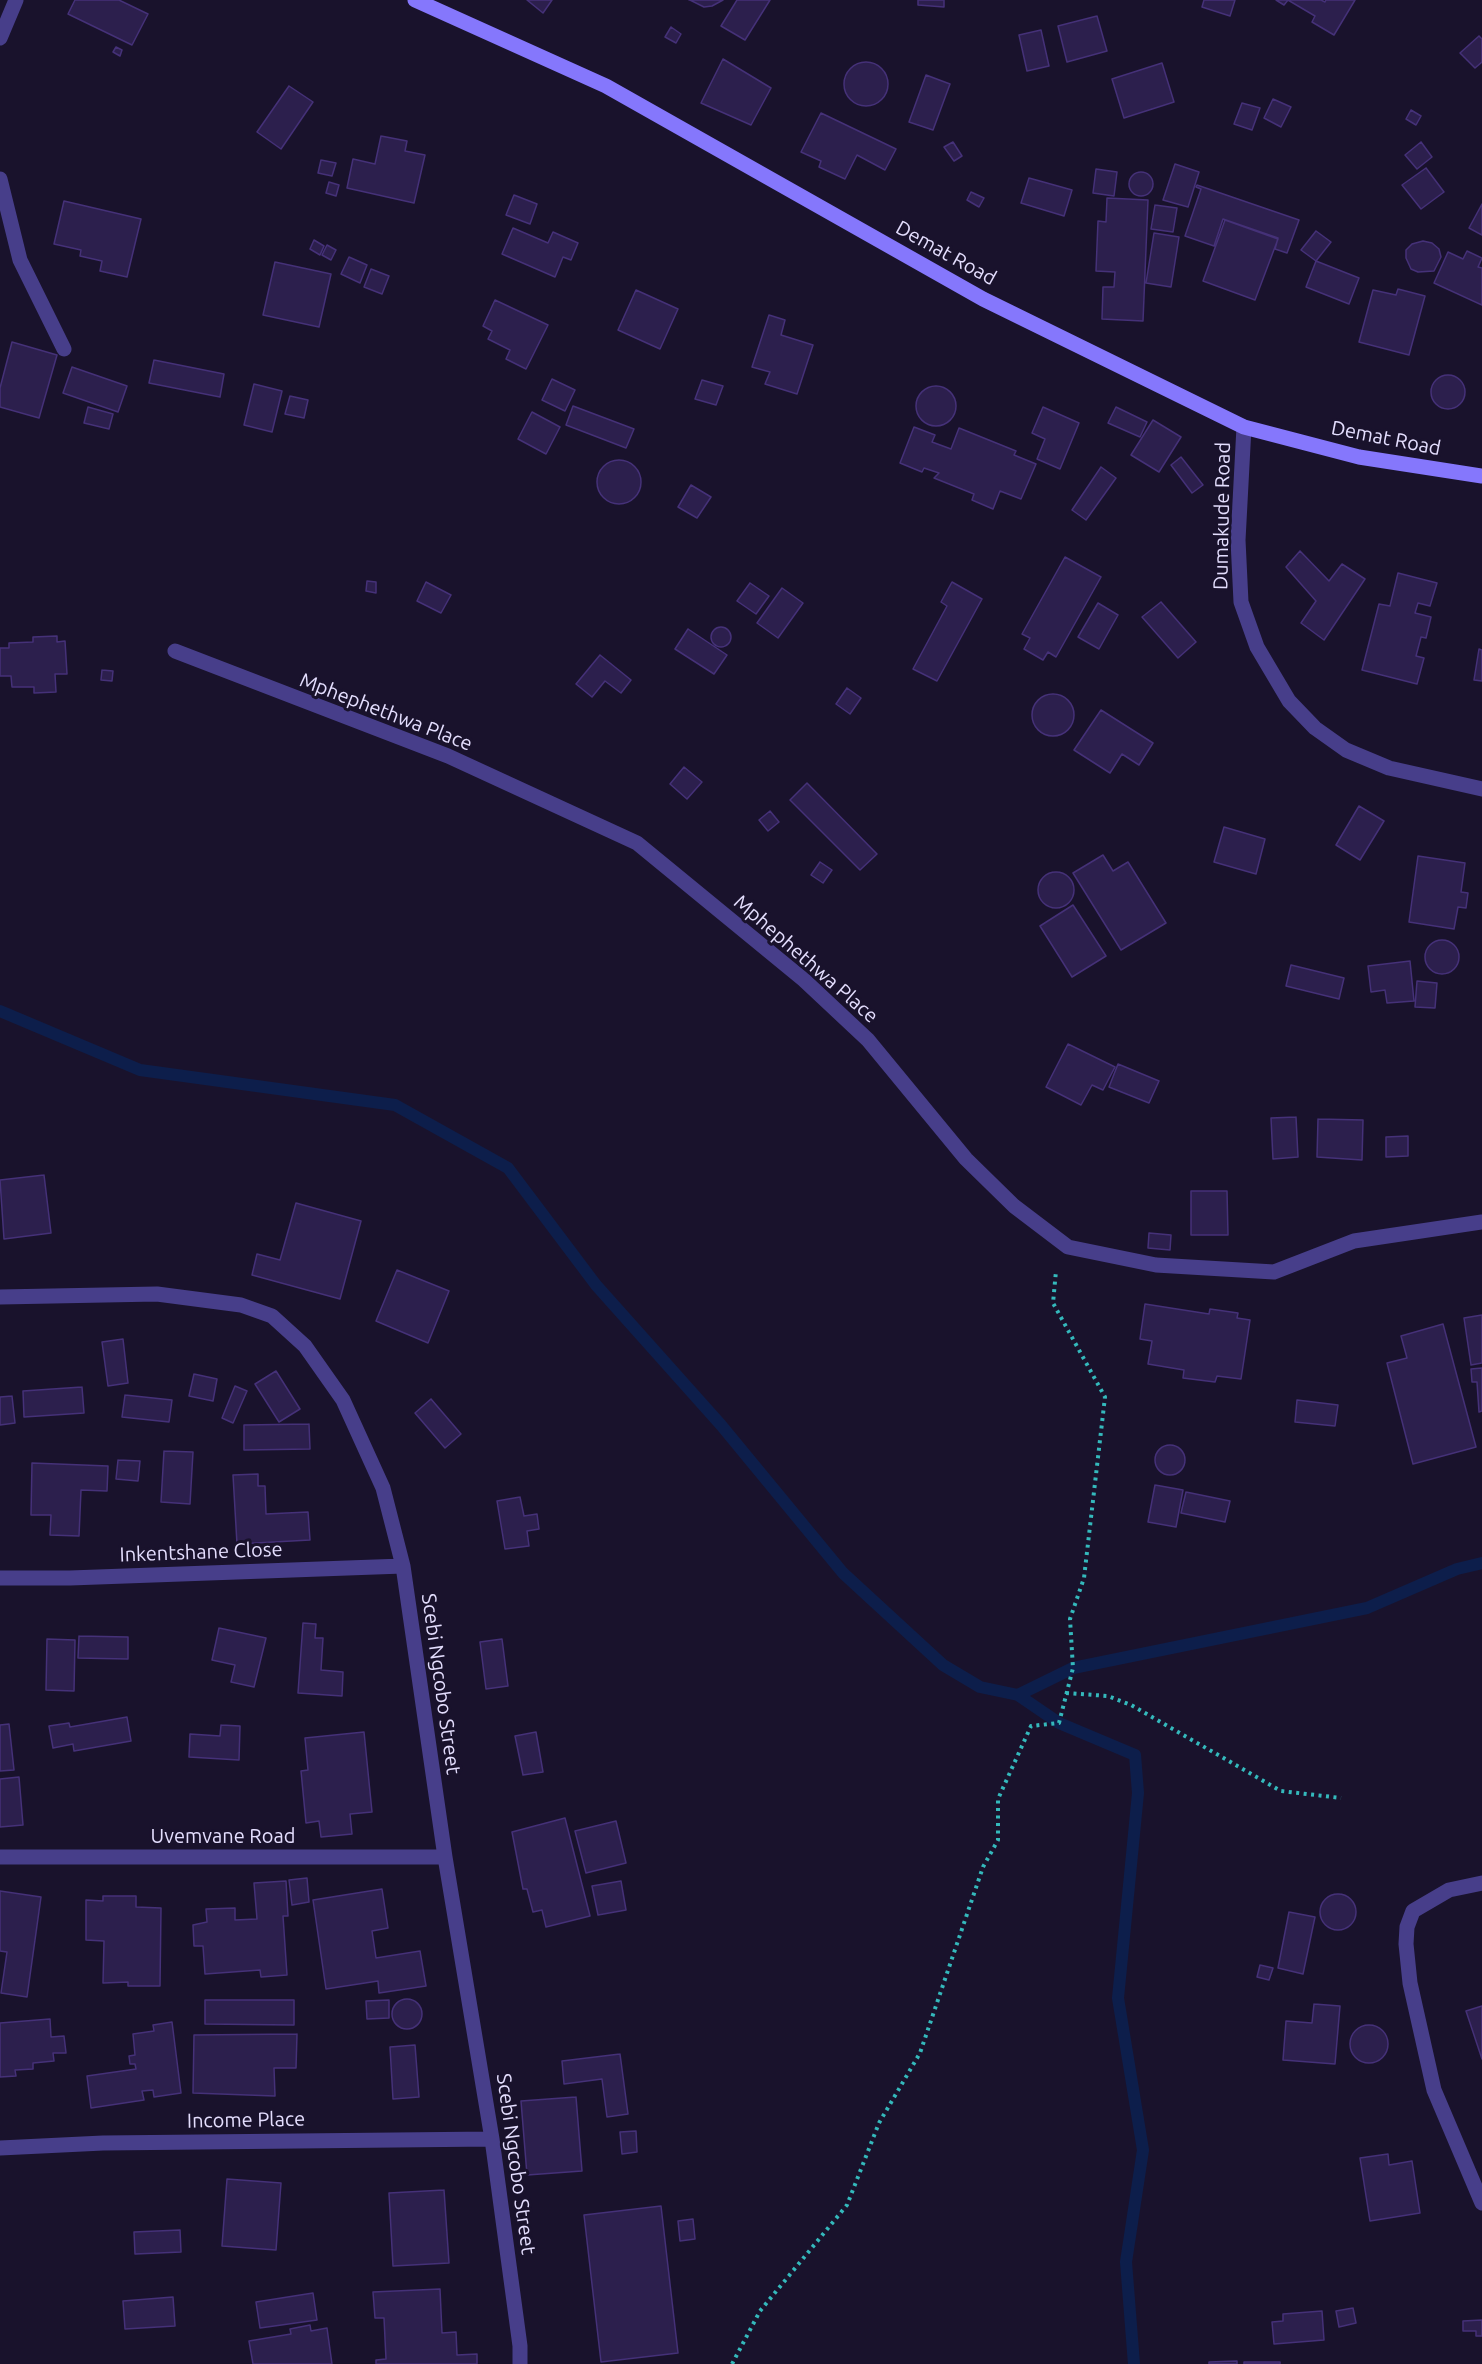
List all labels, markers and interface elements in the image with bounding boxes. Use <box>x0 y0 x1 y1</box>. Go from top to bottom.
street label: Demat Road <box>892 216 1000 290</box>
street label: Demat Road <box>1329 416 1443 460</box>
street label: Dumakude Road <box>1209 442 1235 590</box>
street label: Mphephethwa Place <box>296 668 476 756</box>
street label: Mphephethwa Place <box>729 890 883 1028</box>
street label: Inkentshane Close <box>119 1537 283 1567</box>
street label: Scebi Ngcobo Street <box>416 1592 466 1776</box>
street label: Uvemvane Road <box>151 1824 295 1848</box>
street label: Scebi Ngcobo Street <box>491 2072 541 2256</box>
street label: Income Place <box>187 2107 305 2133</box>

